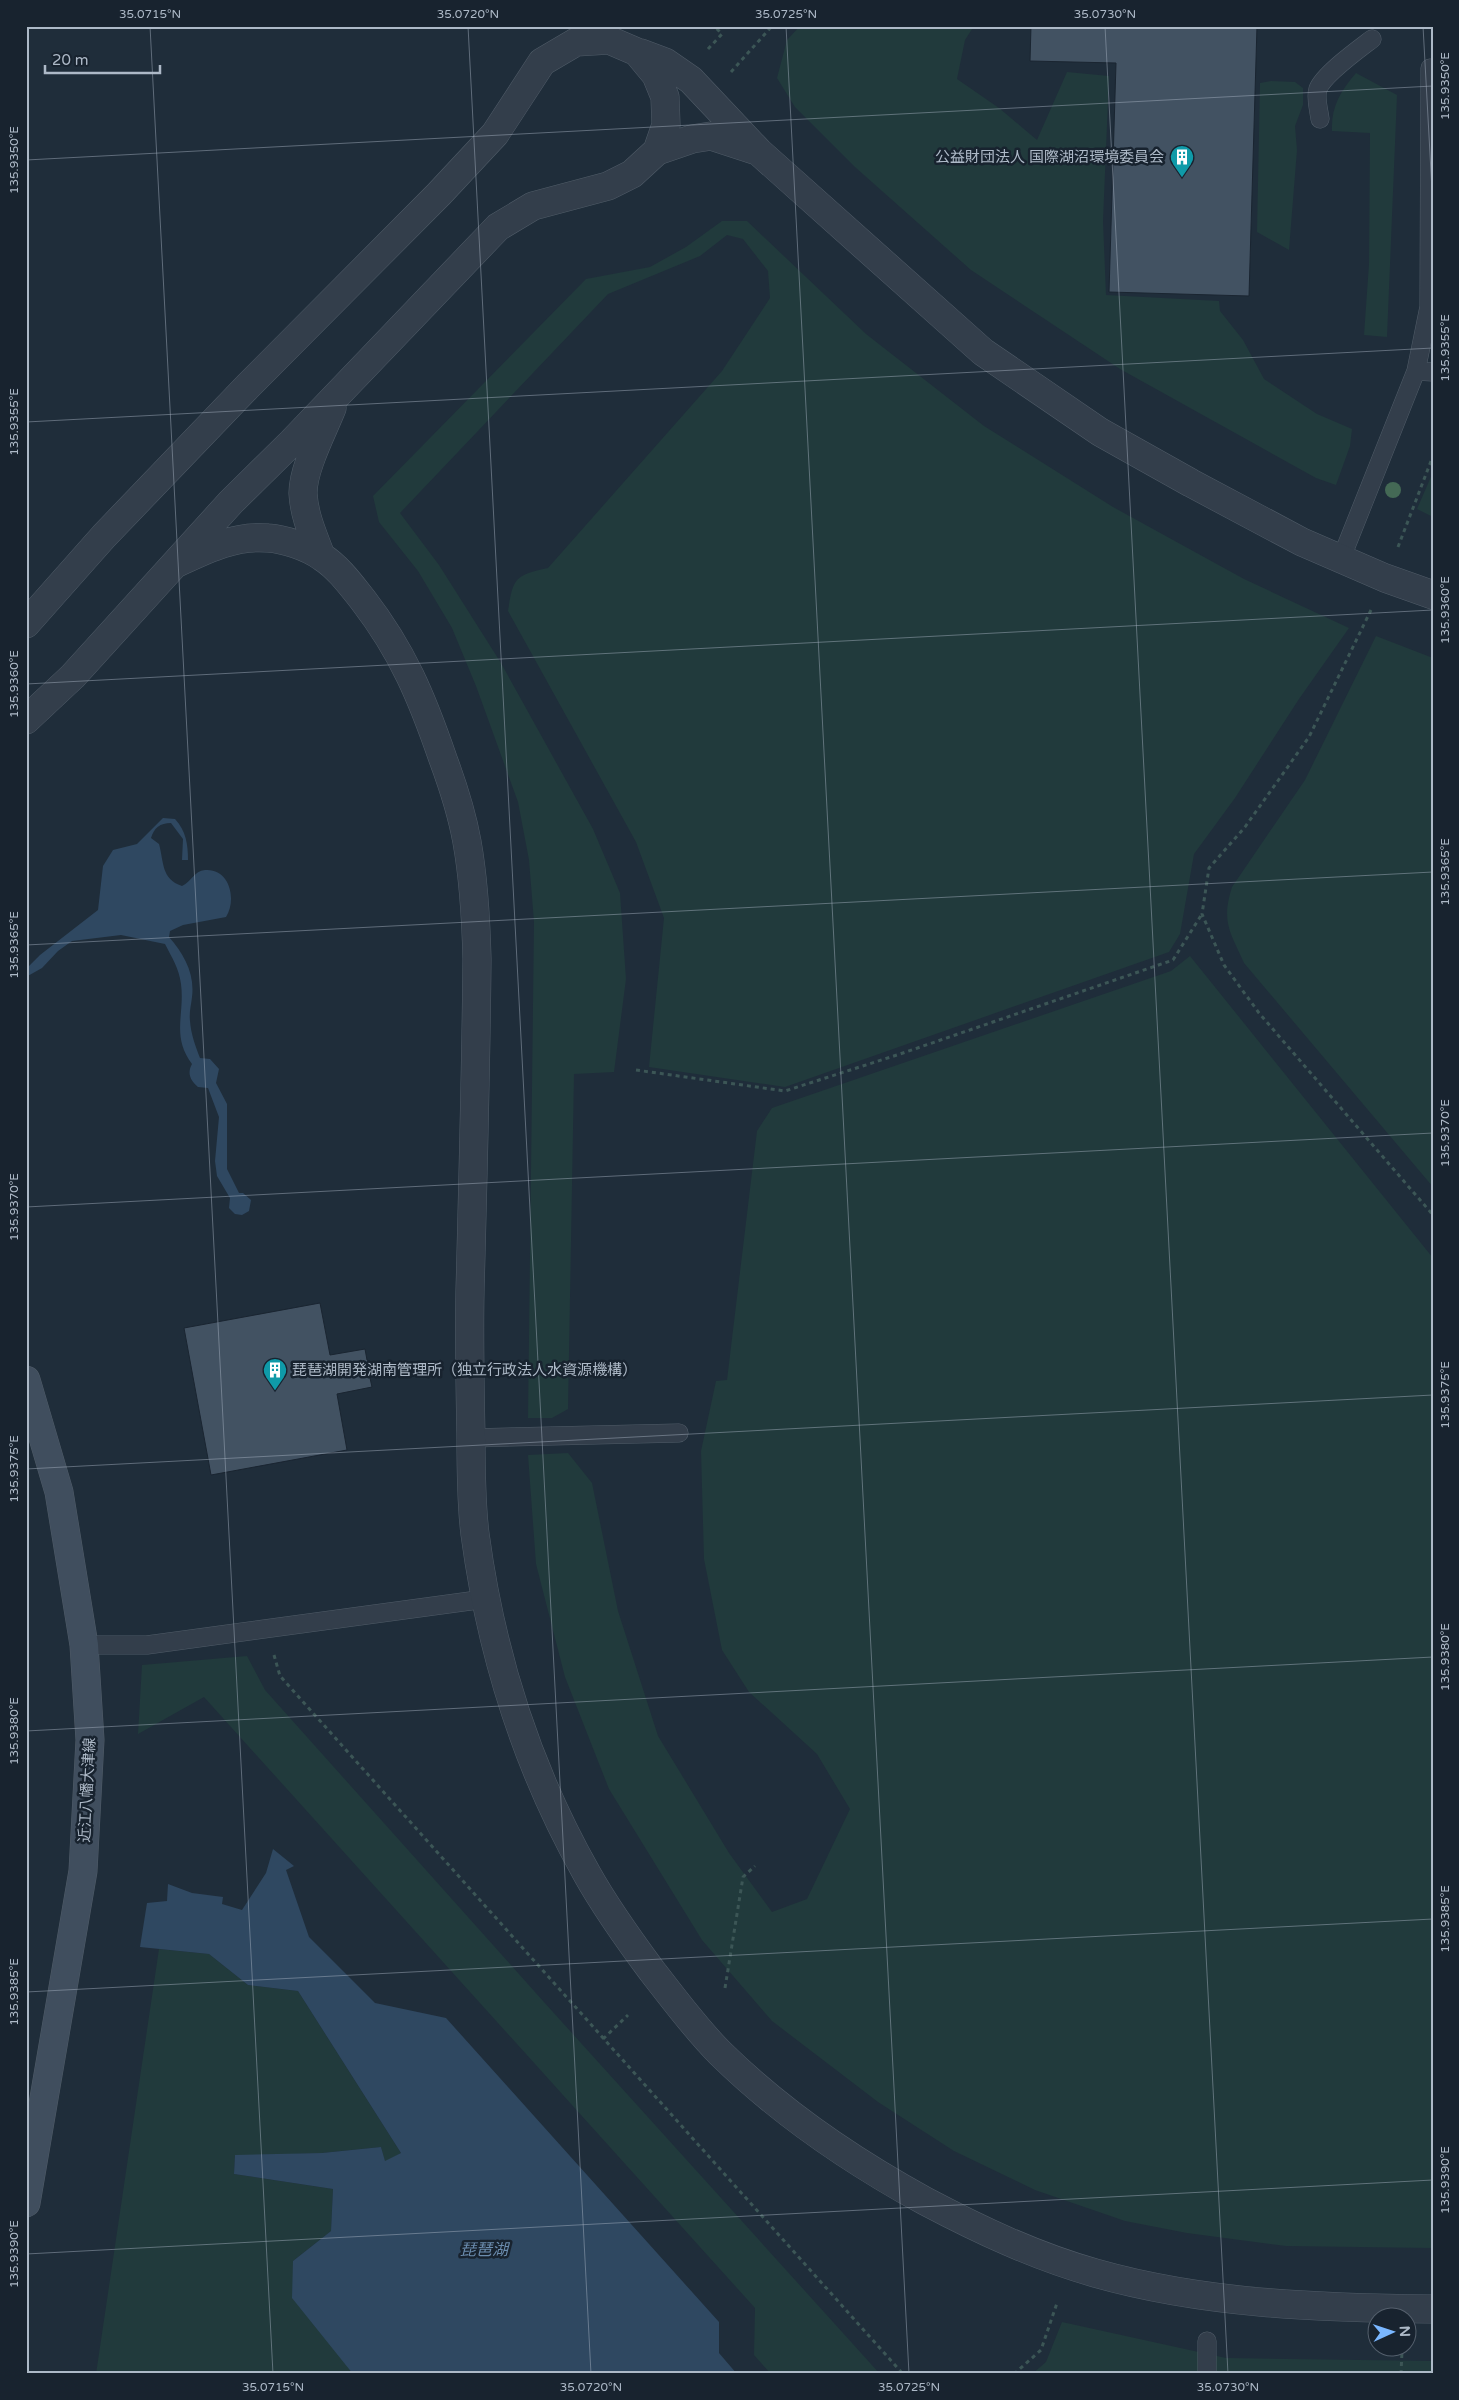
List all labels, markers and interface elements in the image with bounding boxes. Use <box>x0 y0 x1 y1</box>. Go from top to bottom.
text: 35.0715°N <box>119 7 181 21</box>
text: 35.0720°N <box>437 7 499 21</box>
text: 35.0725°N <box>755 7 817 21</box>
text: 35.0730°N <box>1074 7 1136 21</box>
scale bar <box>45 42 160 74</box>
text: 20 m <box>52 51 89 69</box>
text: 135.9350°E <box>1438 52 1452 120</box>
text: 135.9350°E <box>7 126 21 194</box>
building icon: 公益財団法人 国際湖沼環境委員会 <box>1169 144 1195 178</box>
place label: 公益財団法人 国際湖沼環境委員会 <box>935 148 1164 166</box>
text: 135.9355°E <box>1438 314 1452 382</box>
text: 135.9355°E <box>7 388 21 456</box>
text: 135.9360°E <box>1438 576 1452 644</box>
text: 135.9360°E <box>7 650 21 718</box>
text: 135.9365°E <box>1438 838 1452 906</box>
text: 135.9365°E <box>7 911 21 979</box>
text: 135.9370°E <box>1438 1099 1452 1167</box>
text: 135.9370°E <box>7 1173 21 1241</box>
building icon: 琵琶湖開発湖南管理所（独立行政法人水資源機構） <box>262 1357 288 1391</box>
place label: 琵琶湖開発湖南管理所（独立行政法人水資源機構） <box>292 1361 637 1379</box>
text: 135.9375°E <box>1438 1361 1452 1429</box>
text: 135.9375°E <box>7 1435 21 1503</box>
text: 135.9380°E <box>1438 1623 1452 1691</box>
text: 135.9380°E <box>7 1697 21 1765</box>
street label: 近江八幡大津線 <box>75 1737 99 1843</box>
text: 135.9385°E <box>1438 1885 1452 1953</box>
text: 135.9385°E <box>7 1958 21 2026</box>
text: 135.9390°E <box>1438 2146 1452 2214</box>
text: 135.9390°E <box>7 2220 21 2288</box>
water label: 琵琶湖 <box>460 2240 511 2260</box>
north arrow <box>1366 2308 1416 2358</box>
text: N <box>1396 2325 1413 2337</box>
text: 35.0715°N <box>242 2380 304 2394</box>
text: 35.0720°N <box>560 2380 622 2394</box>
text: 35.0725°N <box>878 2380 940 2394</box>
text: 35.0730°N <box>1197 2380 1259 2394</box>

